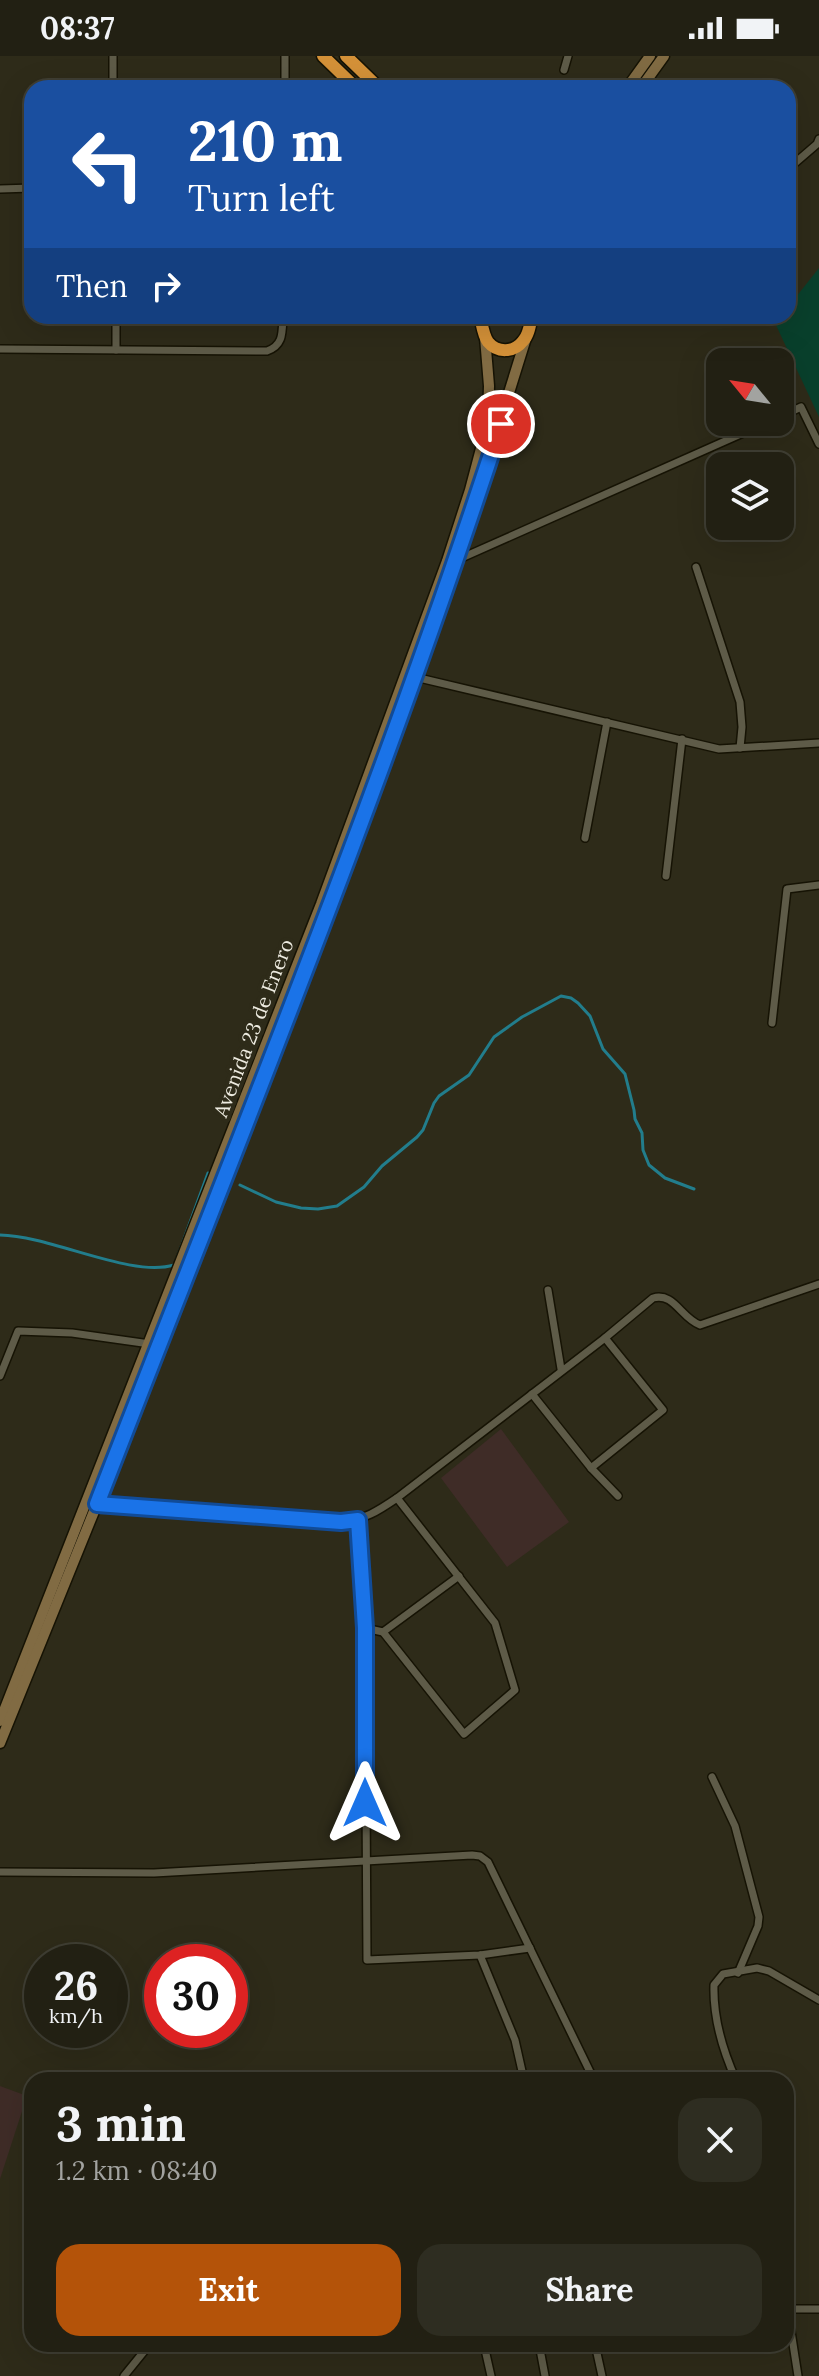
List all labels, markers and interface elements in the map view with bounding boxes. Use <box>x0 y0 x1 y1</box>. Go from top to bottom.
text: 08:37 <box>40 9 115 47</box>
text: 210 m <box>188 105 342 176</box>
icon: left <box>56 112 160 216</box>
text: Turn left <box>188 175 335 221</box>
icon: right <box>144 264 188 308</box>
text: Then <box>56 267 128 305</box>
north arrow <box>706 348 794 436</box>
map controls <box>706 348 794 540</box>
pin <box>467 390 535 458</box>
icon: arrive <box>479 402 523 446</box>
button: layers <box>706 452 794 540</box>
street label: Avenida 23 de Enero <box>207 935 299 1122</box>
position arrow <box>323 1761 407 1845</box>
speed limit sign: 30 <box>144 1944 248 2048</box>
text: 26 <box>54 1960 98 2011</box>
text: km/h <box>49 2003 103 2028</box>
text: 3 min <box>56 2093 186 2154</box>
button: close <box>678 2098 762 2182</box>
text: 1.2 km · 08:40 <box>56 2154 218 2187</box>
button: Exit <box>56 2244 401 2336</box>
button: Share <box>417 2244 762 2336</box>

